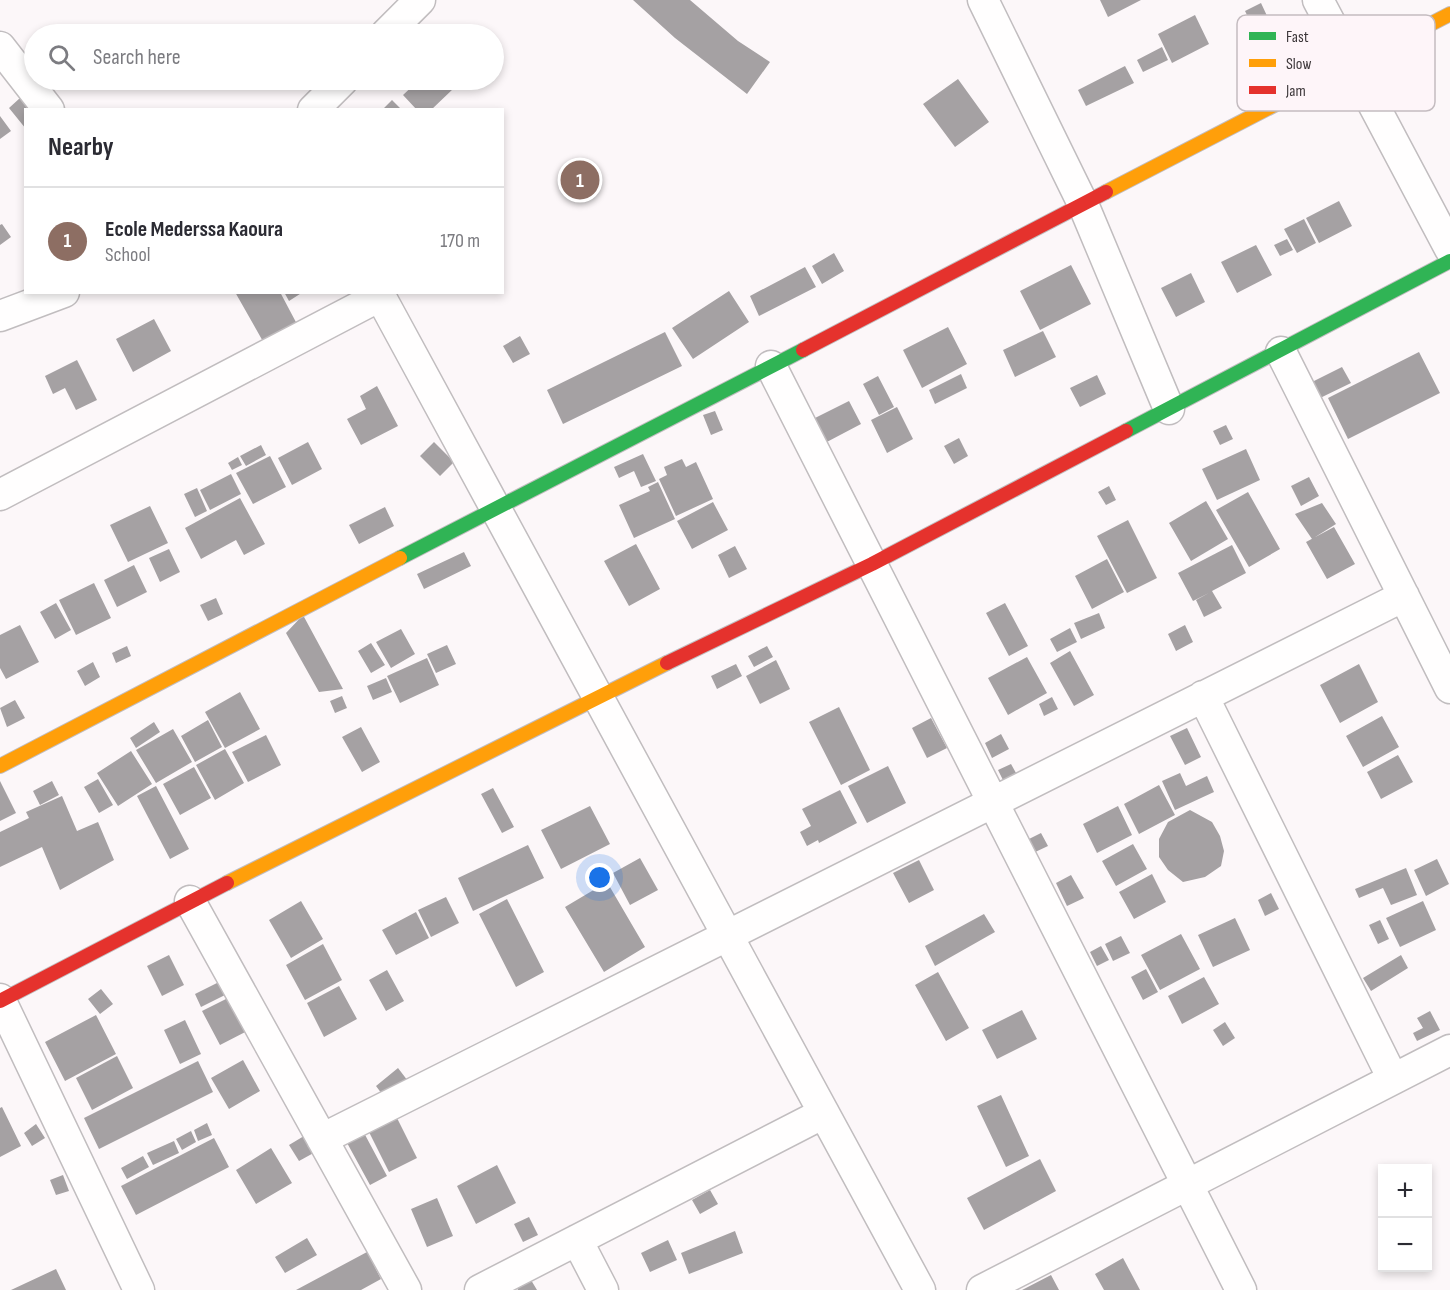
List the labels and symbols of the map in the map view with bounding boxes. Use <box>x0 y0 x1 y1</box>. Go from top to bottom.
legend <box>1237 15 1435 111</box>
text: Fast <box>1286 28 1309 47</box>
text: Slow <box>1286 55 1311 74</box>
text: Jam <box>1285 82 1306 101</box>
pin: 1 <box>560 158 600 202</box>
your location <box>585 863 614 892</box>

